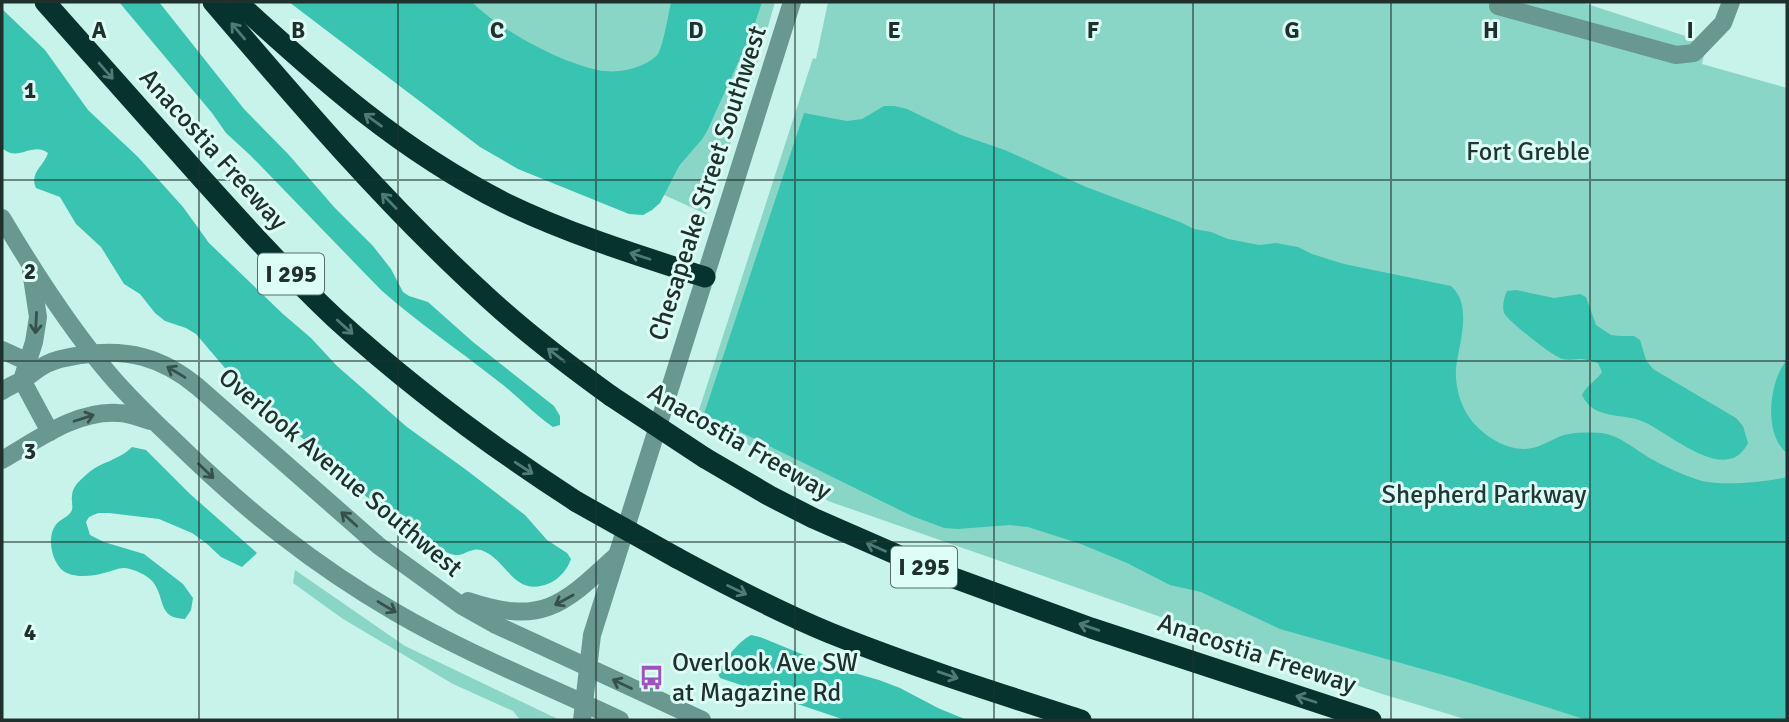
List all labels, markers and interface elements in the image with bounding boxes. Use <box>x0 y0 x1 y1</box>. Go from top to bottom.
text: A <box>92 16 107 45</box>
text: B <box>291 16 305 45</box>
text: C <box>490 16 504 45</box>
text: D <box>688 16 704 45</box>
text: E <box>887 16 901 45</box>
text: F <box>1087 16 1099 45</box>
text: G <box>1284 16 1300 45</box>
text: H <box>1483 16 1499 45</box>
text: I <box>1686 16 1694 45</box>
street label: Chesapeake Street Southwest <box>642 22 774 345</box>
one-way arrow <box>230 23 246 41</box>
one-way arrow <box>98 62 114 80</box>
street label: Anacostia Freeway <box>132 62 294 237</box>
text: 1 <box>24 76 36 105</box>
one-way arrow <box>364 113 383 127</box>
park label: Fort Greble <box>1466 136 1590 168</box>
one-way arrow <box>381 193 398 210</box>
one-way arrow <box>629 249 651 262</box>
road number: I 295 <box>258 254 324 295</box>
text: 2 <box>24 257 36 286</box>
one-way arrow <box>30 311 43 334</box>
one-way arrow <box>336 319 354 335</box>
one-way arrow <box>548 348 566 363</box>
street label: Overlook Avenue Southwest <box>212 361 469 584</box>
one-way arrow <box>167 365 187 379</box>
street label: Anacostia Freeway <box>642 376 837 507</box>
one-way arrow <box>73 410 95 423</box>
text: 3 <box>24 437 36 466</box>
one-way arrow <box>513 461 533 475</box>
one-way arrow <box>197 463 214 480</box>
park label: Shepherd Parkway <box>1382 479 1586 511</box>
one-way arrow <box>340 511 358 527</box>
one-way arrow <box>866 540 888 553</box>
road number: I 295 <box>891 546 957 588</box>
one-way arrow <box>726 583 747 597</box>
one-way arrow <box>554 593 574 607</box>
one-way arrow <box>377 601 397 615</box>
street label: Anacostia Freeway <box>1153 607 1360 701</box>
text: 4 <box>24 618 36 647</box>
one-way arrow <box>1079 620 1101 632</box>
place label: Overlook Ave SW at Magazine Rd <box>672 647 858 709</box>
bus stop icon: Overlook Ave SW at Magazine Rd <box>638 663 666 691</box>
one-way arrow <box>936 670 958 682</box>
one-way arrow <box>613 676 633 690</box>
one-way arrow <box>1295 692 1317 705</box>

